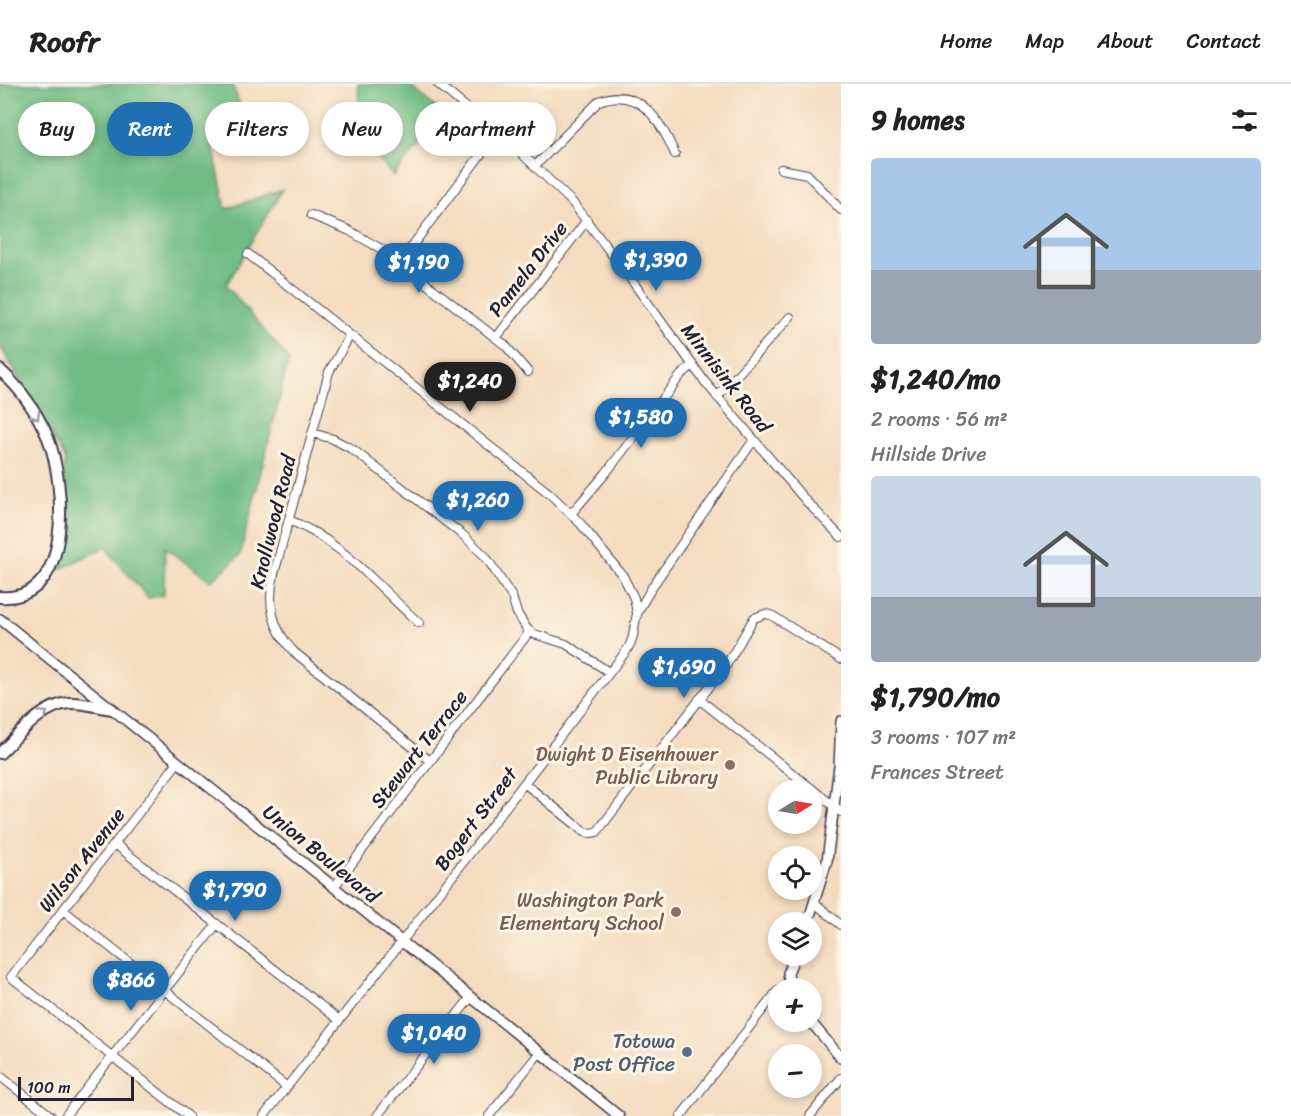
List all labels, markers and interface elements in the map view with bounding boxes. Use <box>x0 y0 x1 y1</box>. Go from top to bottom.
text: Roofr <box>30 17 99 66</box>
text: Home <box>940 22 992 60</box>
text: Map <box>1025 22 1064 60</box>
text: About <box>1097 22 1154 60</box>
text: Contact <box>1187 22 1261 60</box>
text: 9 homes <box>871 97 965 143</box>
chip: Buy <box>18 102 95 156</box>
chip: Rent <box>107 102 193 156</box>
chip: Filters <box>205 102 309 156</box>
chip: New <box>321 102 403 156</box>
chip: Apartment <box>415 102 556 156</box>
icon: filters <box>1228 104 1261 137</box>
icon: home <box>1012 197 1120 305</box>
street label: Pamela Drive <box>479 213 577 325</box>
pin: $1,390 <box>607 241 705 292</box>
pin: $1,190 <box>370 243 468 294</box>
text: $1,390 <box>624 243 688 278</box>
text: $1,190 <box>389 245 449 280</box>
street label: Minnisink Road <box>672 315 781 442</box>
text: $1,240/mo <box>871 356 1000 402</box>
pin: $1,240 <box>421 362 519 413</box>
text: $1,240 <box>438 364 502 399</box>
pin: $1,580 <box>592 398 690 449</box>
text: $1,580 <box>609 400 673 435</box>
text: 2 rooms · 56 m² <box>871 402 1008 437</box>
one-way arrow <box>29 410 41 420</box>
text: Hillside Drive <box>871 437 986 472</box>
street label: Knollwood Road <box>239 450 307 593</box>
pin: $1,260 <box>429 481 527 532</box>
text: $1,260 <box>447 483 509 518</box>
icon: home <box>1012 515 1120 623</box>
pin: $1,690 <box>635 648 733 699</box>
text: $1,690 <box>652 650 716 685</box>
text: $1,790/mo <box>871 674 1000 720</box>
street label: Stewart Terrace <box>361 682 477 816</box>
one-way arrow <box>37 710 48 721</box>
text: 3 rooms · 107 m² <box>871 720 1016 755</box>
place label: Dwight D Eisenhower Public Library <box>535 737 719 795</box>
text: Frances Street <box>871 755 1004 790</box>
marker: Dwight D Eisenhower Public Library <box>723 758 737 772</box>
street label: Bogert Street <box>425 759 527 879</box>
north arrow <box>768 780 822 834</box>
map controls <box>768 780 822 1098</box>
street label: Union Boulevard <box>254 795 389 914</box>
street label: Wilson Avenue <box>29 800 135 920</box>
button: locate <box>768 846 822 900</box>
pin: $1,790 <box>186 871 284 922</box>
text: $1,790 <box>203 873 267 908</box>
place label: Washington Park Elementary School <box>499 883 664 941</box>
marker: Washington Park Elementary School <box>669 905 683 919</box>
button: layers <box>768 912 822 966</box>
pin: $866 <box>95 961 167 1012</box>
text: $866 <box>107 963 155 998</box>
button: + <box>768 978 822 1032</box>
pin: $1,040 <box>385 1014 483 1065</box>
text: $1,040 <box>401 1016 467 1051</box>
place label: Totowa Post Office <box>573 1024 675 1082</box>
button: − <box>768 1044 822 1098</box>
marker: Totowa Post Office <box>680 1045 694 1059</box>
text: 100 m <box>27 1073 71 1102</box>
scale bar <box>18 1074 134 1102</box>

